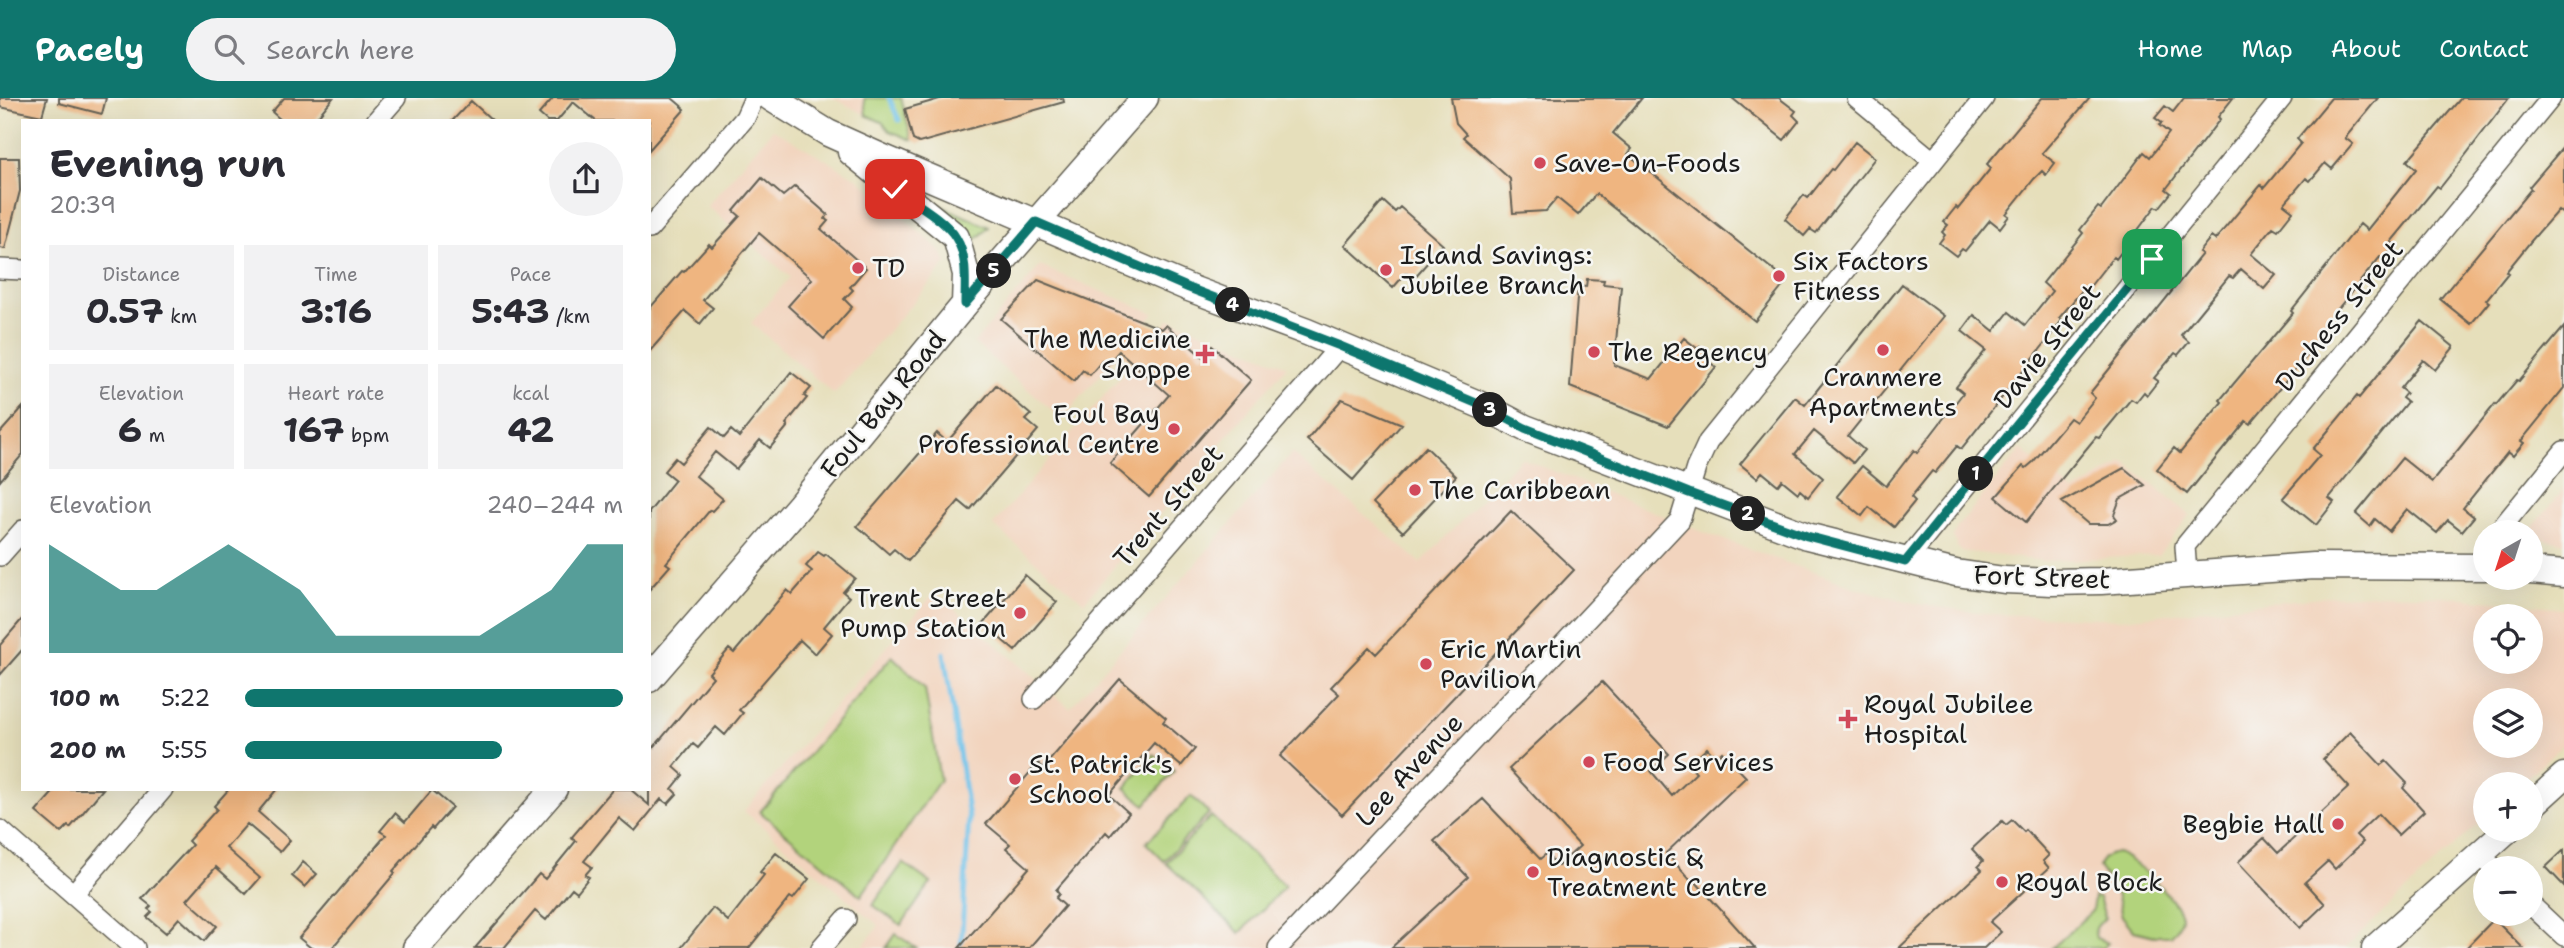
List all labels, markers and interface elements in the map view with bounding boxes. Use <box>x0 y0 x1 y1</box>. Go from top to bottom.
search box <box>186 18 676 81</box>
text: Pacely <box>35 27 144 72</box>
icon: search <box>210 30 248 68</box>
text: Search here <box>266 32 415 67</box>
text: Home <box>2137 33 2203 65</box>
text: Map <box>2241 33 2293 65</box>
text: About <box>2331 33 2401 65</box>
text: Contact <box>2439 33 2529 65</box>
text: Evening run <box>49 138 286 189</box>
button: share <box>549 142 623 216</box>
place label: Save-On-Foods <box>1554 145 1741 180</box>
marker: Save-On-Foods <box>1532 155 1548 171</box>
pin <box>865 159 925 219</box>
icon: check <box>876 170 914 208</box>
text: 20:39 <box>49 190 116 220</box>
pin <box>2122 229 2182 289</box>
street label: Duchess Street <box>2267 233 2411 399</box>
place label: Island Savings: Jubilee Branch <box>1400 237 1593 302</box>
icon: arrive <box>2133 240 2171 278</box>
place label: Six Factors Fitness <box>1793 243 1929 308</box>
place label: TD <box>872 250 905 285</box>
pin: 5 <box>976 254 1012 288</box>
text: 5 <box>988 258 999 283</box>
marker: TD <box>850 260 866 276</box>
text: Distance <box>102 262 180 287</box>
text: Time <box>314 262 358 287</box>
text: Pace <box>510 262 552 287</box>
marker: Island Savings: Jubilee Branch <box>1378 262 1394 278</box>
marker: Six Factors Fitness <box>1771 268 1787 284</box>
street label: Davie Street <box>1985 275 2108 416</box>
text: 0.57 <box>86 287 164 334</box>
text: 3:16 <box>300 287 372 334</box>
text: 5:43 <box>471 287 550 334</box>
pin: 4 <box>1216 288 1250 322</box>
text: 4 <box>1226 292 1239 317</box>
text: km <box>164 304 197 329</box>
text: /km <box>550 304 590 329</box>
place label: The Medicine Shoppe <box>1024 321 1191 386</box>
street label: Foul Bay Road <box>812 322 953 485</box>
place label: The Regency <box>1608 334 1768 369</box>
marker: Cranmere Apartments <box>1875 342 1891 358</box>
marker: The Regency <box>1586 344 1602 360</box>
marker: The Medicine Shoppe <box>1197 346 1213 362</box>
place label: Cranmere Apartments <box>1809 359 1957 424</box>
text: Elevation <box>99 381 184 406</box>
text: Heart rate <box>288 381 384 406</box>
text: kcal <box>512 381 549 406</box>
pin: 3 <box>1472 392 1508 428</box>
place label: Foul Bay Professional Centre <box>918 396 1160 461</box>
text: 3 <box>1483 397 1496 422</box>
text: 6 <box>118 406 142 453</box>
text: 167 <box>283 406 345 453</box>
text: 42 <box>507 406 554 453</box>
marker: Foul Bay Professional Centre <box>1166 421 1182 437</box>
text: m <box>142 423 165 448</box>
text: bpm <box>345 423 389 448</box>
street label: Trent Street <box>1105 437 1230 574</box>
pin: 1 <box>1958 456 1994 492</box>
text: 1 <box>1971 461 1980 486</box>
place label: The Caribbean <box>1429 472 1610 507</box>
marker: The Caribbean <box>1407 482 1423 498</box>
text: Elevation <box>49 490 152 520</box>
text: 240–244 m <box>486 490 623 520</box>
pin: 2 <box>1730 496 1766 532</box>
text: 2 <box>1741 501 1754 526</box>
north arrow <box>2473 520 2543 590</box>
map controls <box>2473 520 2543 926</box>
street label: Fort Street <box>1973 557 2111 596</box>
place label: Trent Street Pump Station <box>840 580 1006 645</box>
button: locate <box>2473 604 2543 674</box>
marker: Trent Street Pump Station <box>1012 605 1028 621</box>
place label: Eric Martin Pavilion <box>1440 631 1581 696</box>
marker: Eric Martin Pavilion <box>1418 656 1434 672</box>
text: 100 m <box>49 683 120 713</box>
text: 5:22 <box>161 683 210 713</box>
place label: Royal Jubilee Hospital <box>1864 686 2034 751</box>
button: layers <box>2473 688 2543 758</box>
street label: Lee Avenue <box>1347 705 1470 834</box>
marker: Royal Jubilee Hospital <box>1838 709 1858 729</box>
text: 200 m <box>49 735 126 765</box>
text: 5:55 <box>161 735 207 765</box>
place label: Food Services <box>1603 744 1775 779</box>
place label: St. Patrick's School <box>1029 746 1173 811</box>
marker: Food Services <box>1581 754 1597 770</box>
marker: St. Patrick's School <box>1007 771 1023 787</box>
button: + <box>2473 772 2543 842</box>
place label: Begbie Hall <box>2183 806 2324 841</box>
marker: Begbie Hall <box>2330 816 2346 832</box>
place label: Diagnostic & Treatment Centre <box>1547 839 1768 904</box>
button: − <box>2473 856 2543 926</box>
marker: Diagnostic & Treatment Centre <box>1525 864 1541 880</box>
place label: Royal Block <box>2016 864 2163 899</box>
marker: Royal Block <box>1994 874 2010 890</box>

